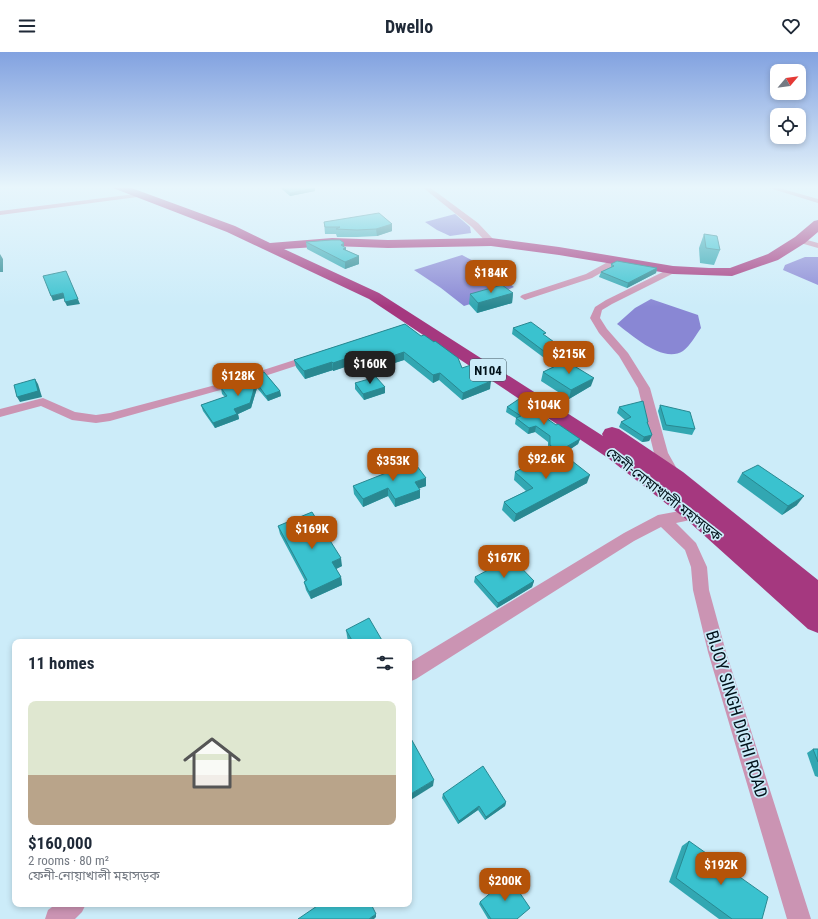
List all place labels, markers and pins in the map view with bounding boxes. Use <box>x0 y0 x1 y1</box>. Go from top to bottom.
pin: $184K <box>463 260 519 294</box>
pin: $215K <box>541 341 597 375</box>
pin: $160K <box>342 351 398 385</box>
pin: $128K <box>210 363 266 397</box>
pin: $104K <box>516 392 572 426</box>
pin: $92.6K <box>513 446 579 480</box>
pin: $353K <box>365 448 421 482</box>
pin: $169K <box>284 516 340 550</box>
pin: $167K <box>476 545 532 579</box>
pin: $192K <box>693 852 749 886</box>
pin: $200K <box>477 868 533 902</box>

